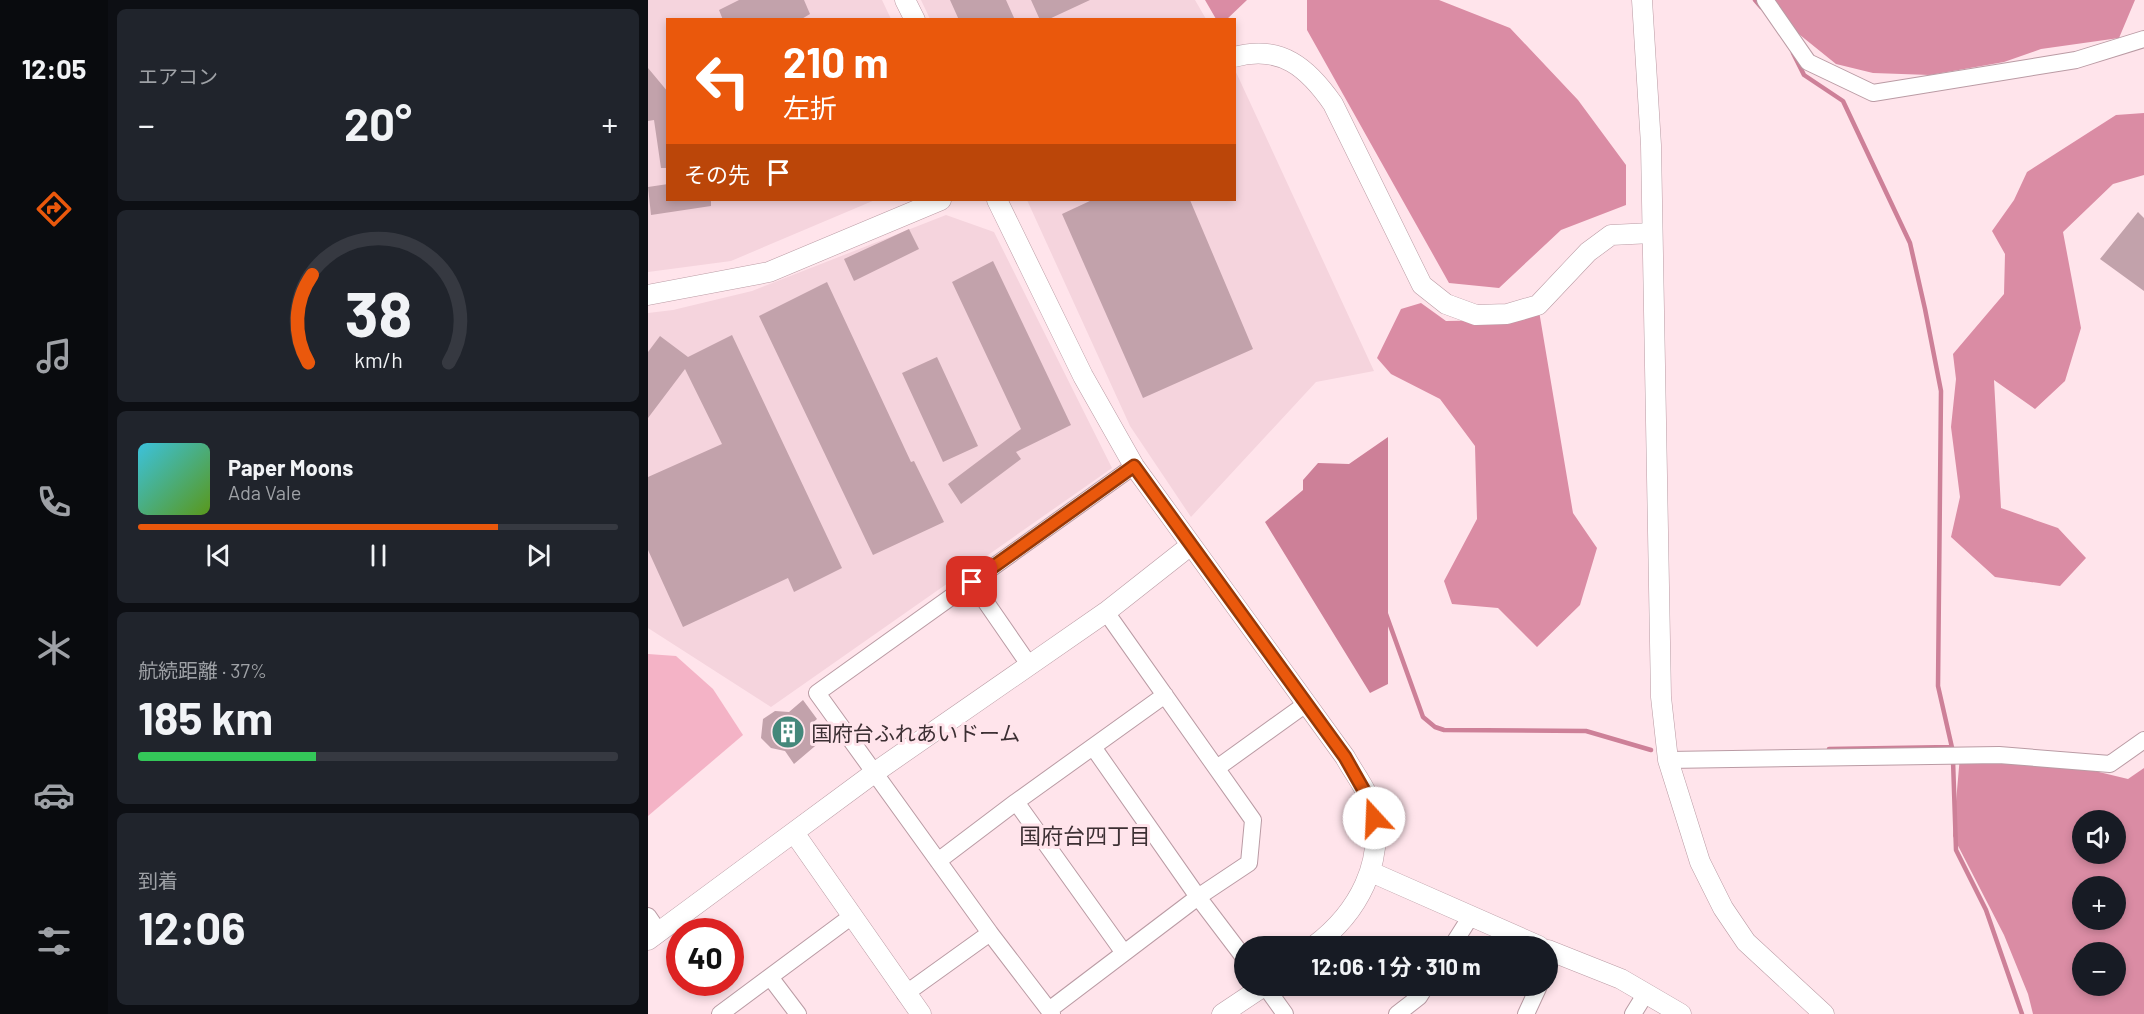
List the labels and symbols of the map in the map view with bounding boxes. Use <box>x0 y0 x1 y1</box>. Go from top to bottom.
pin <box>946 556 997 607</box>
building icon: 国府台ふれあいドーム <box>770 714 806 750</box>
place label: 国府台ふれあいドーム <box>811 720 1020 745</box>
position arrow <box>1342 786 1406 850</box>
district label: 国府台四丁目 <box>1019 822 1151 848</box>
speed limit sign: 40 <box>666 918 744 996</box>

